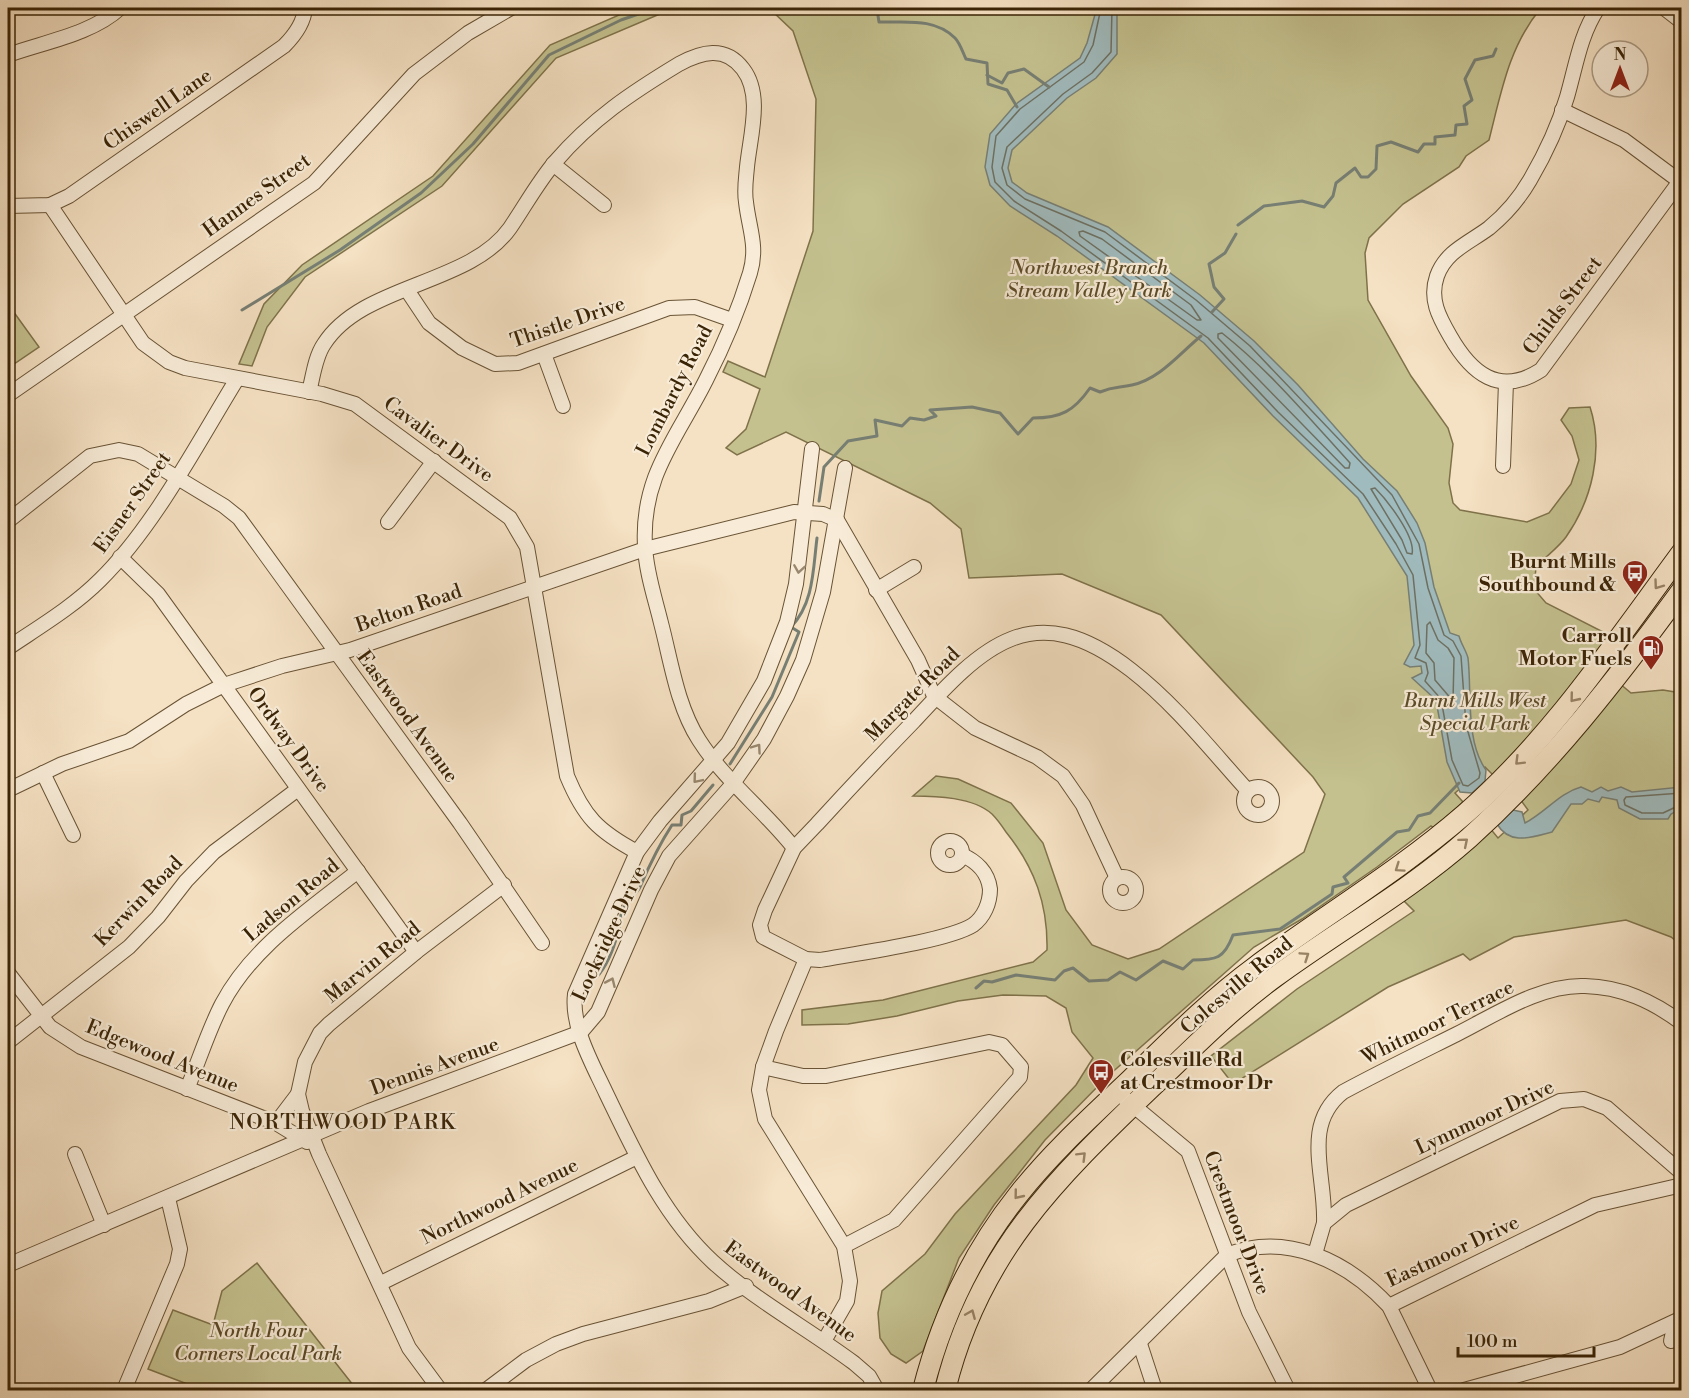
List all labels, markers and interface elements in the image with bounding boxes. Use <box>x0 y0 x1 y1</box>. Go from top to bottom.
north arrow <box>1590 39 1650 99</box>
text: N <box>1614 45 1627 65</box>
street label: Chiswell Lane <box>99 63 217 157</box>
street label: Hannes Street <box>198 148 316 244</box>
street label: Childs Street <box>1518 252 1608 360</box>
park label: Northwest Branch Stream Valley Park <box>1006 256 1172 304</box>
street label: Thistle Drive <box>507 292 629 354</box>
street label: Lombardy Road <box>631 321 719 461</box>
street label: Cavalier Drive <box>378 392 498 488</box>
street label: Eisner Street <box>89 447 177 559</box>
place label: Burnt Mills Southbound & <box>1479 550 1616 598</box>
bus stop icon: Burnt Mills Southbound & <box>1620 558 1650 596</box>
one-way arrow <box>793 564 805 574</box>
one-way arrow <box>1654 578 1665 589</box>
street label: Belton Road <box>352 579 466 639</box>
place label: Carroll Motor Fuels <box>1518 624 1632 672</box>
fuel station icon: Carroll Motor Fuels <box>1636 633 1666 671</box>
street label: Margate Road <box>860 642 966 748</box>
street label: Eastwood Avenue <box>351 646 463 788</box>
street label: Ordway Drive <box>241 682 335 798</box>
park label: Burnt Mills West Special Park <box>1403 689 1547 737</box>
one-way arrow <box>1570 691 1581 702</box>
one-way arrow <box>750 744 761 755</box>
one-way arrow <box>1516 754 1527 765</box>
one-way arrow <box>693 772 704 783</box>
one-way arrow <box>1457 838 1468 849</box>
street label: Kerwin Road <box>89 851 189 953</box>
street label: Ladson Road <box>239 853 345 948</box>
one-way arrow <box>1395 861 1406 872</box>
street label: Lockridge Drive <box>568 862 652 1006</box>
street label: Marvin Road <box>320 916 427 1009</box>
street label: Colesville Road <box>1176 931 1299 1040</box>
one-way arrow <box>1299 952 1310 963</box>
street label: Whitmoor Terrace <box>1357 975 1518 1071</box>
one-way arrow <box>604 978 616 989</box>
street label: Edgewood Avenue <box>82 1015 242 1099</box>
street label: Dennis Avenue <box>367 1032 503 1102</box>
place label: Colesville Rd at Crestmoor Dr <box>1120 1048 1273 1096</box>
bus stop icon: Colesville Rd at Crestmoor Dr <box>1086 1057 1116 1095</box>
street label: Lynnmoor Drive <box>1412 1075 1558 1161</box>
district label: NORTHWOOD PARK <box>229 1110 457 1136</box>
street label: Crestmoor Drive <box>1197 1148 1275 1298</box>
one-way arrow <box>1075 1152 1086 1163</box>
street label: Northwood Avenue <box>417 1153 583 1251</box>
one-way arrow <box>1015 1188 1026 1199</box>
street label: Eastmoor Drive <box>1383 1210 1523 1294</box>
street label: Eastwood Avenue <box>719 1236 861 1348</box>
one-way arrow <box>964 1309 976 1320</box>
park label: North Four Corners Local Park <box>174 1319 342 1367</box>
scale bar <box>1458 1320 1594 1358</box>
text: 100 m <box>1467 1330 1518 1353</box>

